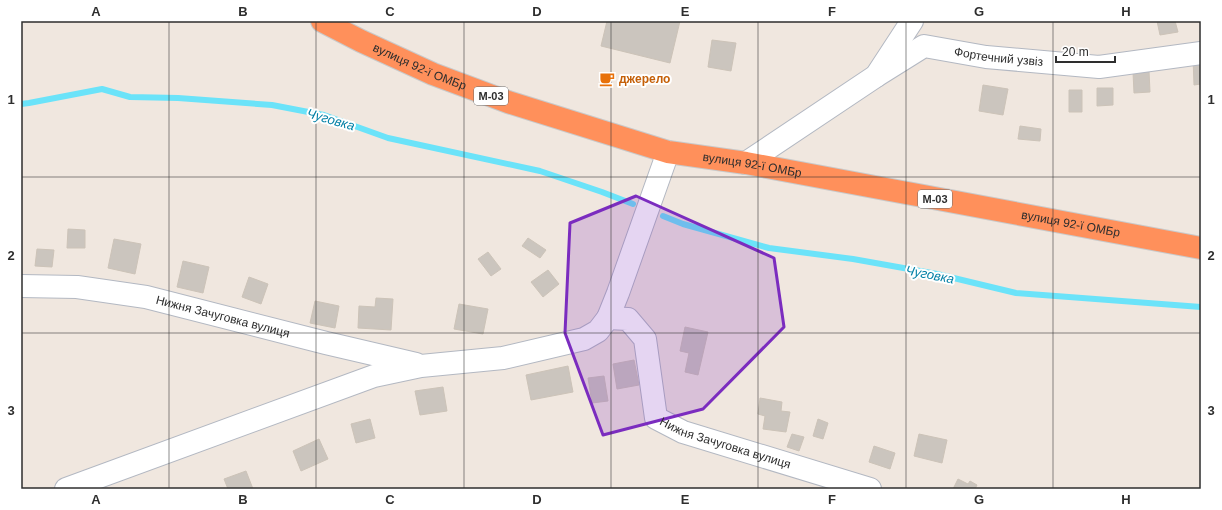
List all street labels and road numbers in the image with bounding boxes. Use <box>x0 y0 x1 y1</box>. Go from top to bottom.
street label: вулиця 92-ї ОМБр <box>371 40 469 93</box>
street label: Фортечний узвіз <box>953 44 1044 69</box>
road number: М-03 <box>474 87 508 105</box>
street label: вулиця 92-ї ОМБр <box>702 150 803 180</box>
road number: М-03 <box>918 190 952 208</box>
street label: вулиця 92-ї ОМБр <box>1020 208 1122 240</box>
street label: Нижня Зачуговка вулиця <box>154 293 291 340</box>
street label: Нижня Зачуговка вулиця <box>657 414 792 471</box>

